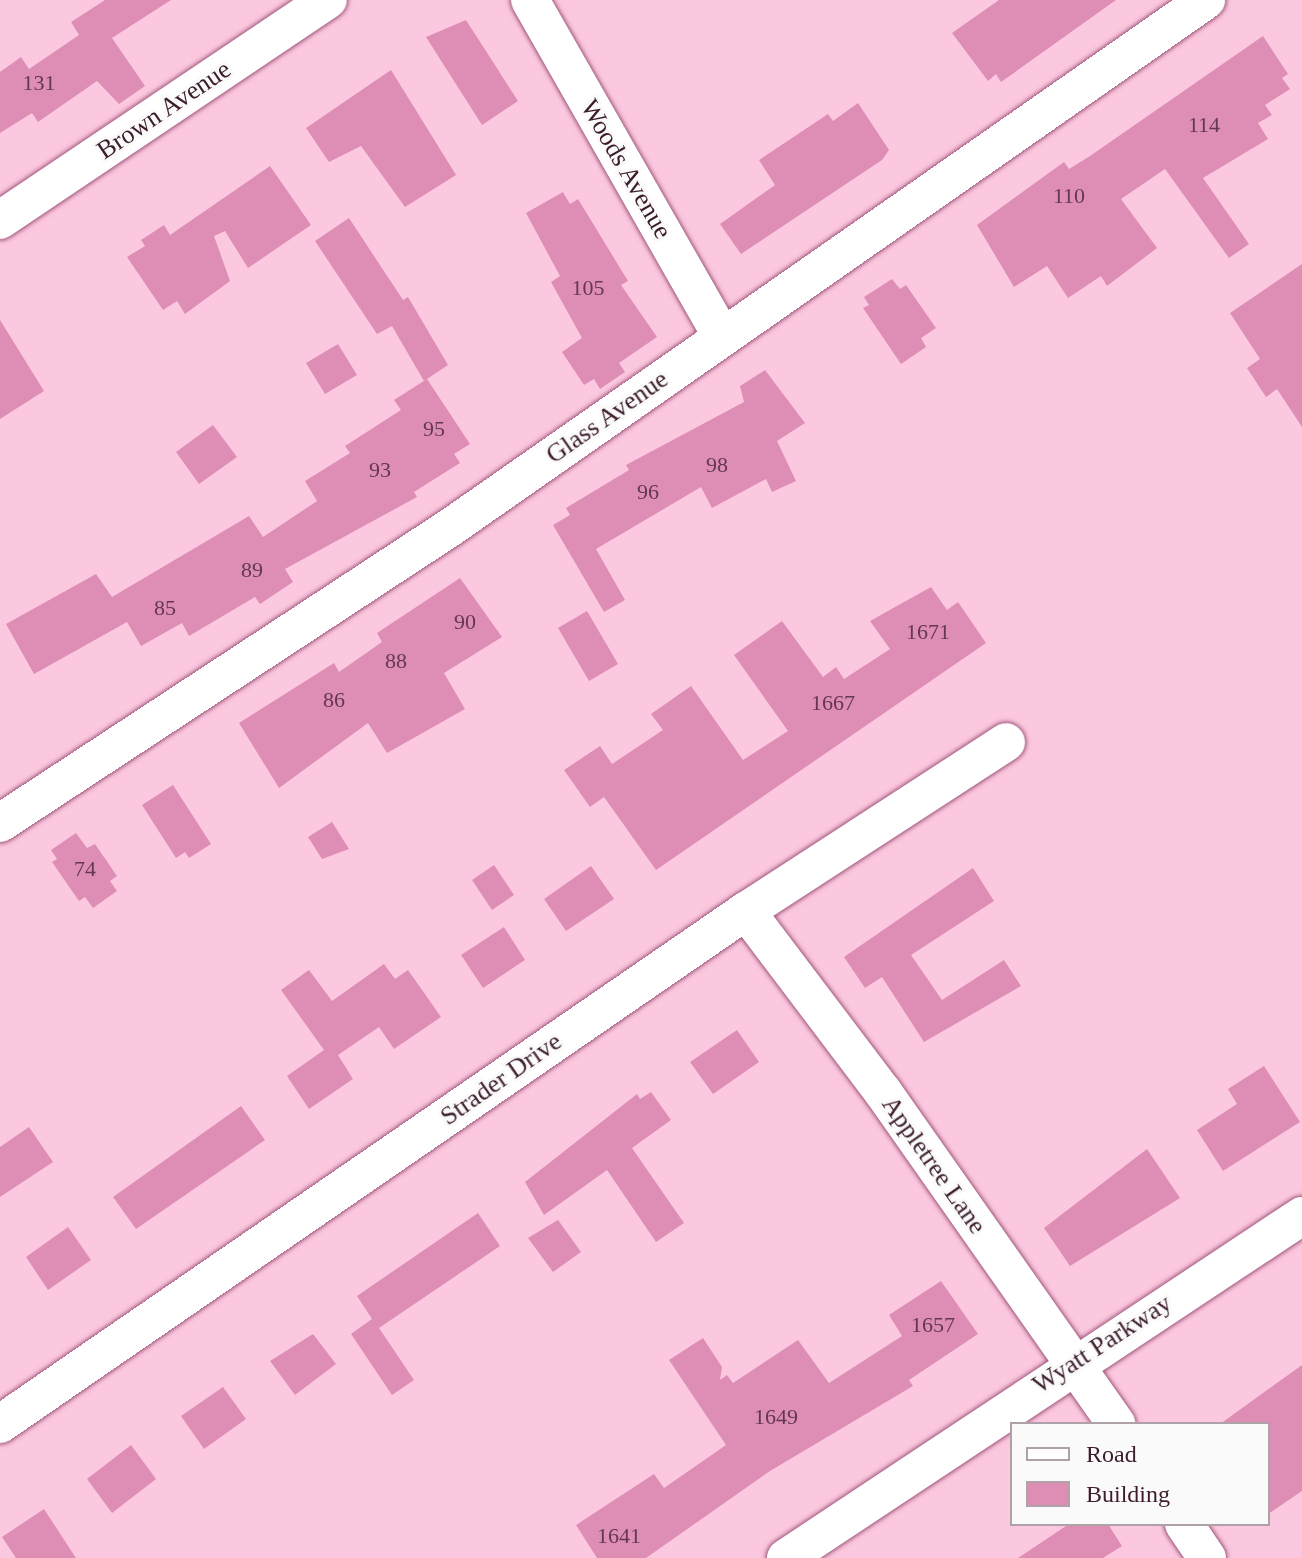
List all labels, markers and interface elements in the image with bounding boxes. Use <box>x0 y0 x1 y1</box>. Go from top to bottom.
street label: Brown Avenue <box>91 53 237 167</box>
house number: 131 <box>22 70 56 96</box>
street label: Woods Avenue <box>573 93 679 245</box>
house number: 114 <box>1188 112 1220 138</box>
house number: 110 <box>1053 183 1085 209</box>
house number: 105 <box>572 275 604 301</box>
street label: Glass Avenue <box>539 363 675 471</box>
house number: 95 <box>423 416 445 442</box>
house number: 98 <box>706 452 728 478</box>
house number: 93 <box>369 457 391 483</box>
house number: 96 <box>637 479 659 505</box>
house number: 89 <box>241 557 263 583</box>
house number: 85 <box>154 595 176 621</box>
house number: 90 <box>454 609 476 635</box>
house number: 1671 <box>906 619 950 645</box>
house number: 88 <box>385 648 407 674</box>
house number: 86 <box>323 687 345 713</box>
house number: 1667 <box>811 690 855 716</box>
house number: 74 <box>74 856 96 882</box>
street label: Strader Drive <box>434 1026 568 1132</box>
street label: Appletree Lane <box>875 1090 993 1240</box>
street label: Wyatt Parkway <box>1027 1287 1177 1401</box>
house number: 1657 <box>911 1312 955 1338</box>
house number: 1649 <box>754 1404 798 1430</box>
legend <box>1010 1422 1270 1526</box>
text: Road <box>1086 1441 1137 1467</box>
text: Building <box>1086 1481 1170 1507</box>
house number: 1641 <box>597 1523 641 1549</box>

